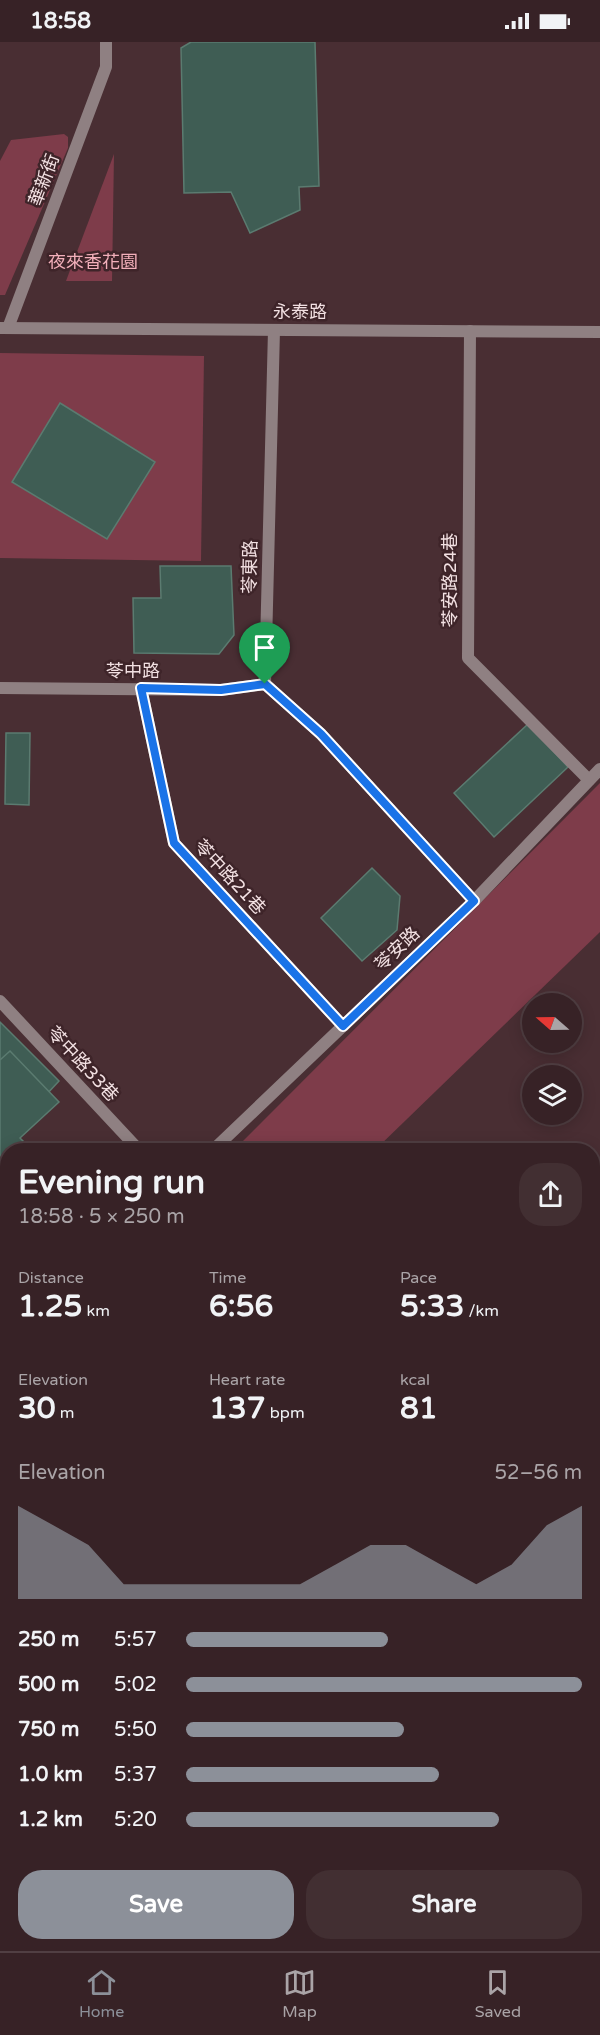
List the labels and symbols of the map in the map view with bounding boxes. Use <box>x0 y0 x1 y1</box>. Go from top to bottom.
street label: 華新街 <box>24 151 64 209</box>
park label: 夜來香花園 <box>48 251 138 273</box>
street label: 永泰路 <box>273 301 327 323</box>
street label: 苓安路24巷 <box>439 533 461 627</box>
street label: 苓東路 <box>239 540 261 594</box>
pin <box>239 622 290 684</box>
street label: 苓中路 <box>106 660 160 682</box>
street label: 苓中路21巷 <box>190 835 270 919</box>
street label: 苓安路 <box>370 922 424 976</box>
north arrow <box>522 993 582 1053</box>
street label: 苓中路33巷 <box>43 1022 123 1106</box>

